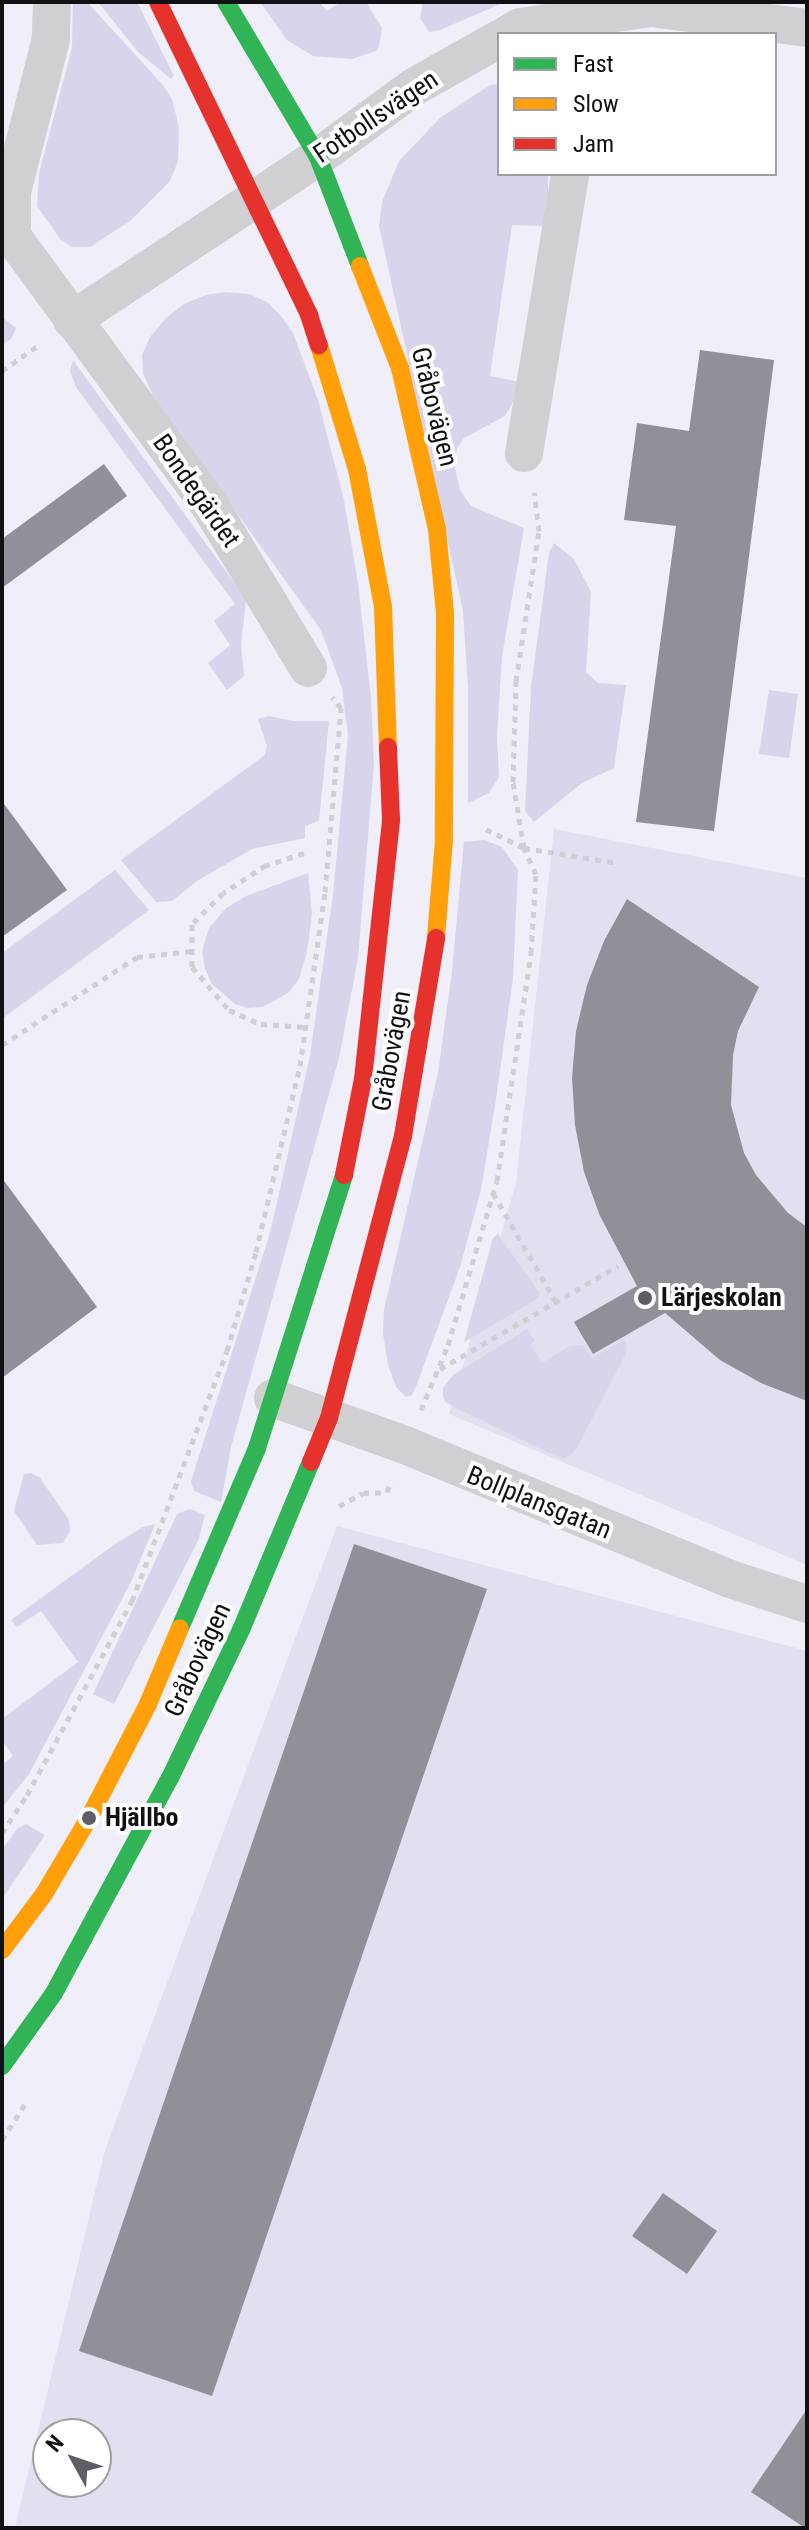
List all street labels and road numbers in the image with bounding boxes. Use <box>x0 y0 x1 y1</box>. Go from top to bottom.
street label: Fotbollsvägen <box>308 64 444 170</box>
street label: Gråbovägen <box>404 344 464 470</box>
street label: Bondegärdet <box>146 429 246 553</box>
street label: Gråbovägen <box>366 988 418 1114</box>
street label: Bollplansgatan <box>462 1460 616 1546</box>
street label: Gråbovägen <box>158 1598 238 1722</box>

